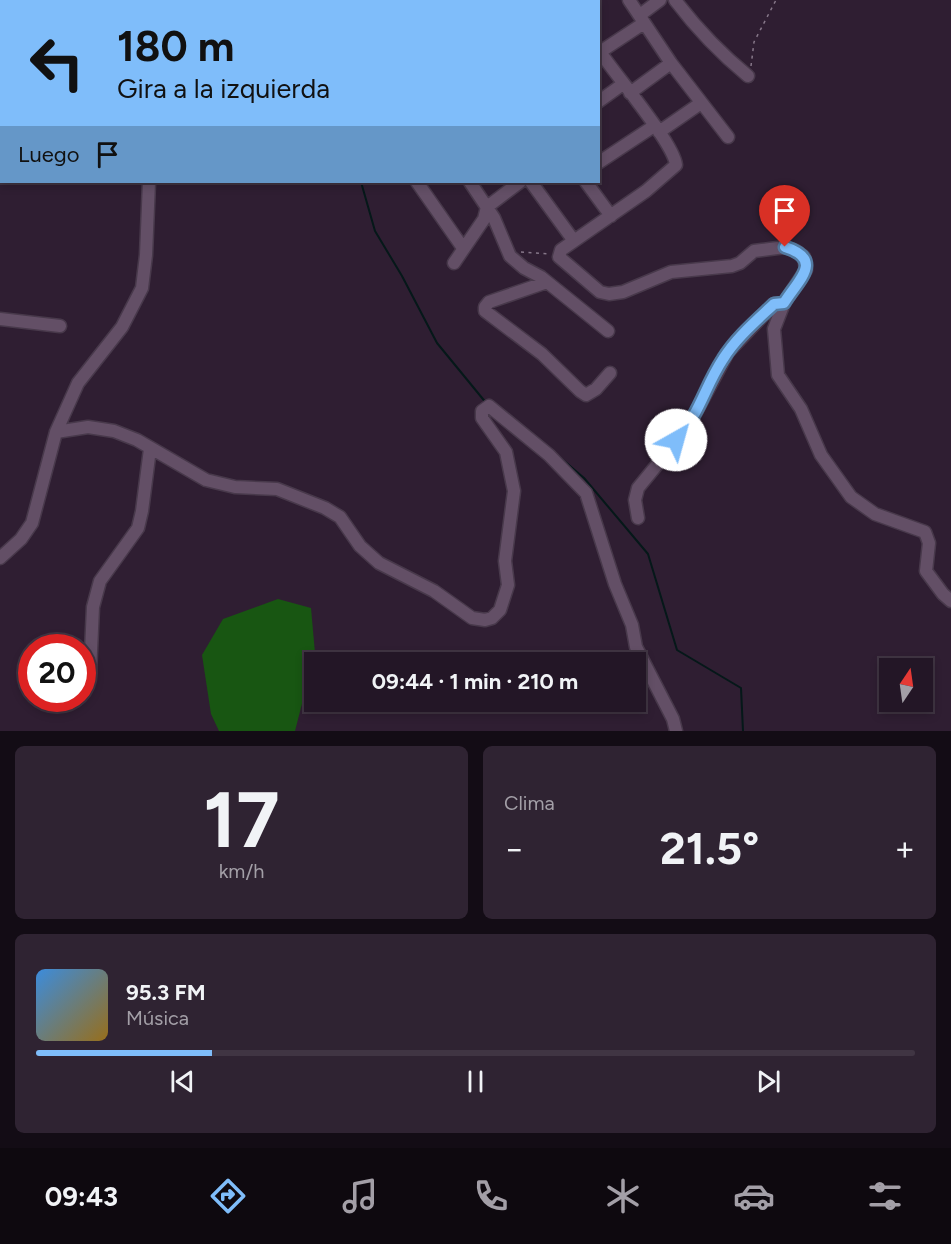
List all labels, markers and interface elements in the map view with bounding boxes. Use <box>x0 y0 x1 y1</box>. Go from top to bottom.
text: 180 m <box>117 21 234 72</box>
icon: left <box>18 24 96 102</box>
text: Gira a la izquierda <box>117 72 330 105</box>
icon: arrive <box>91 138 124 171</box>
text: Luego <box>18 141 79 168</box>
pin <box>759 185 810 247</box>
icon: arrive <box>768 194 801 227</box>
position arrow <box>644 408 708 472</box>
speed limit sign: 20 <box>18 634 96 712</box>
north arrow <box>879 658 933 712</box>
map controls <box>879 658 933 712</box>
text: 09:44 · 1 min · 210 m <box>372 668 578 695</box>
text: 17 <box>203 773 280 867</box>
text: Clima <box>504 791 555 815</box>
text: 21.5° <box>660 821 759 875</box>
text: − <box>504 829 525 868</box>
text: + <box>894 829 915 868</box>
text: km/h <box>219 859 264 883</box>
text: 95.3 FM <box>126 979 206 1006</box>
text: Música <box>126 1006 189 1030</box>
icon: previous <box>166 1065 199 1098</box>
icon: pause <box>459 1065 492 1098</box>
icon: next <box>752 1065 785 1098</box>
icon: directions <box>207 1175 249 1217</box>
icon: music <box>339 1175 381 1217</box>
icon: phone <box>470 1175 512 1217</box>
icon: climate <box>602 1175 644 1217</box>
icon: car <box>733 1175 775 1217</box>
icon: filters <box>864 1175 906 1217</box>
text: 09:43 <box>45 1180 118 1213</box>

